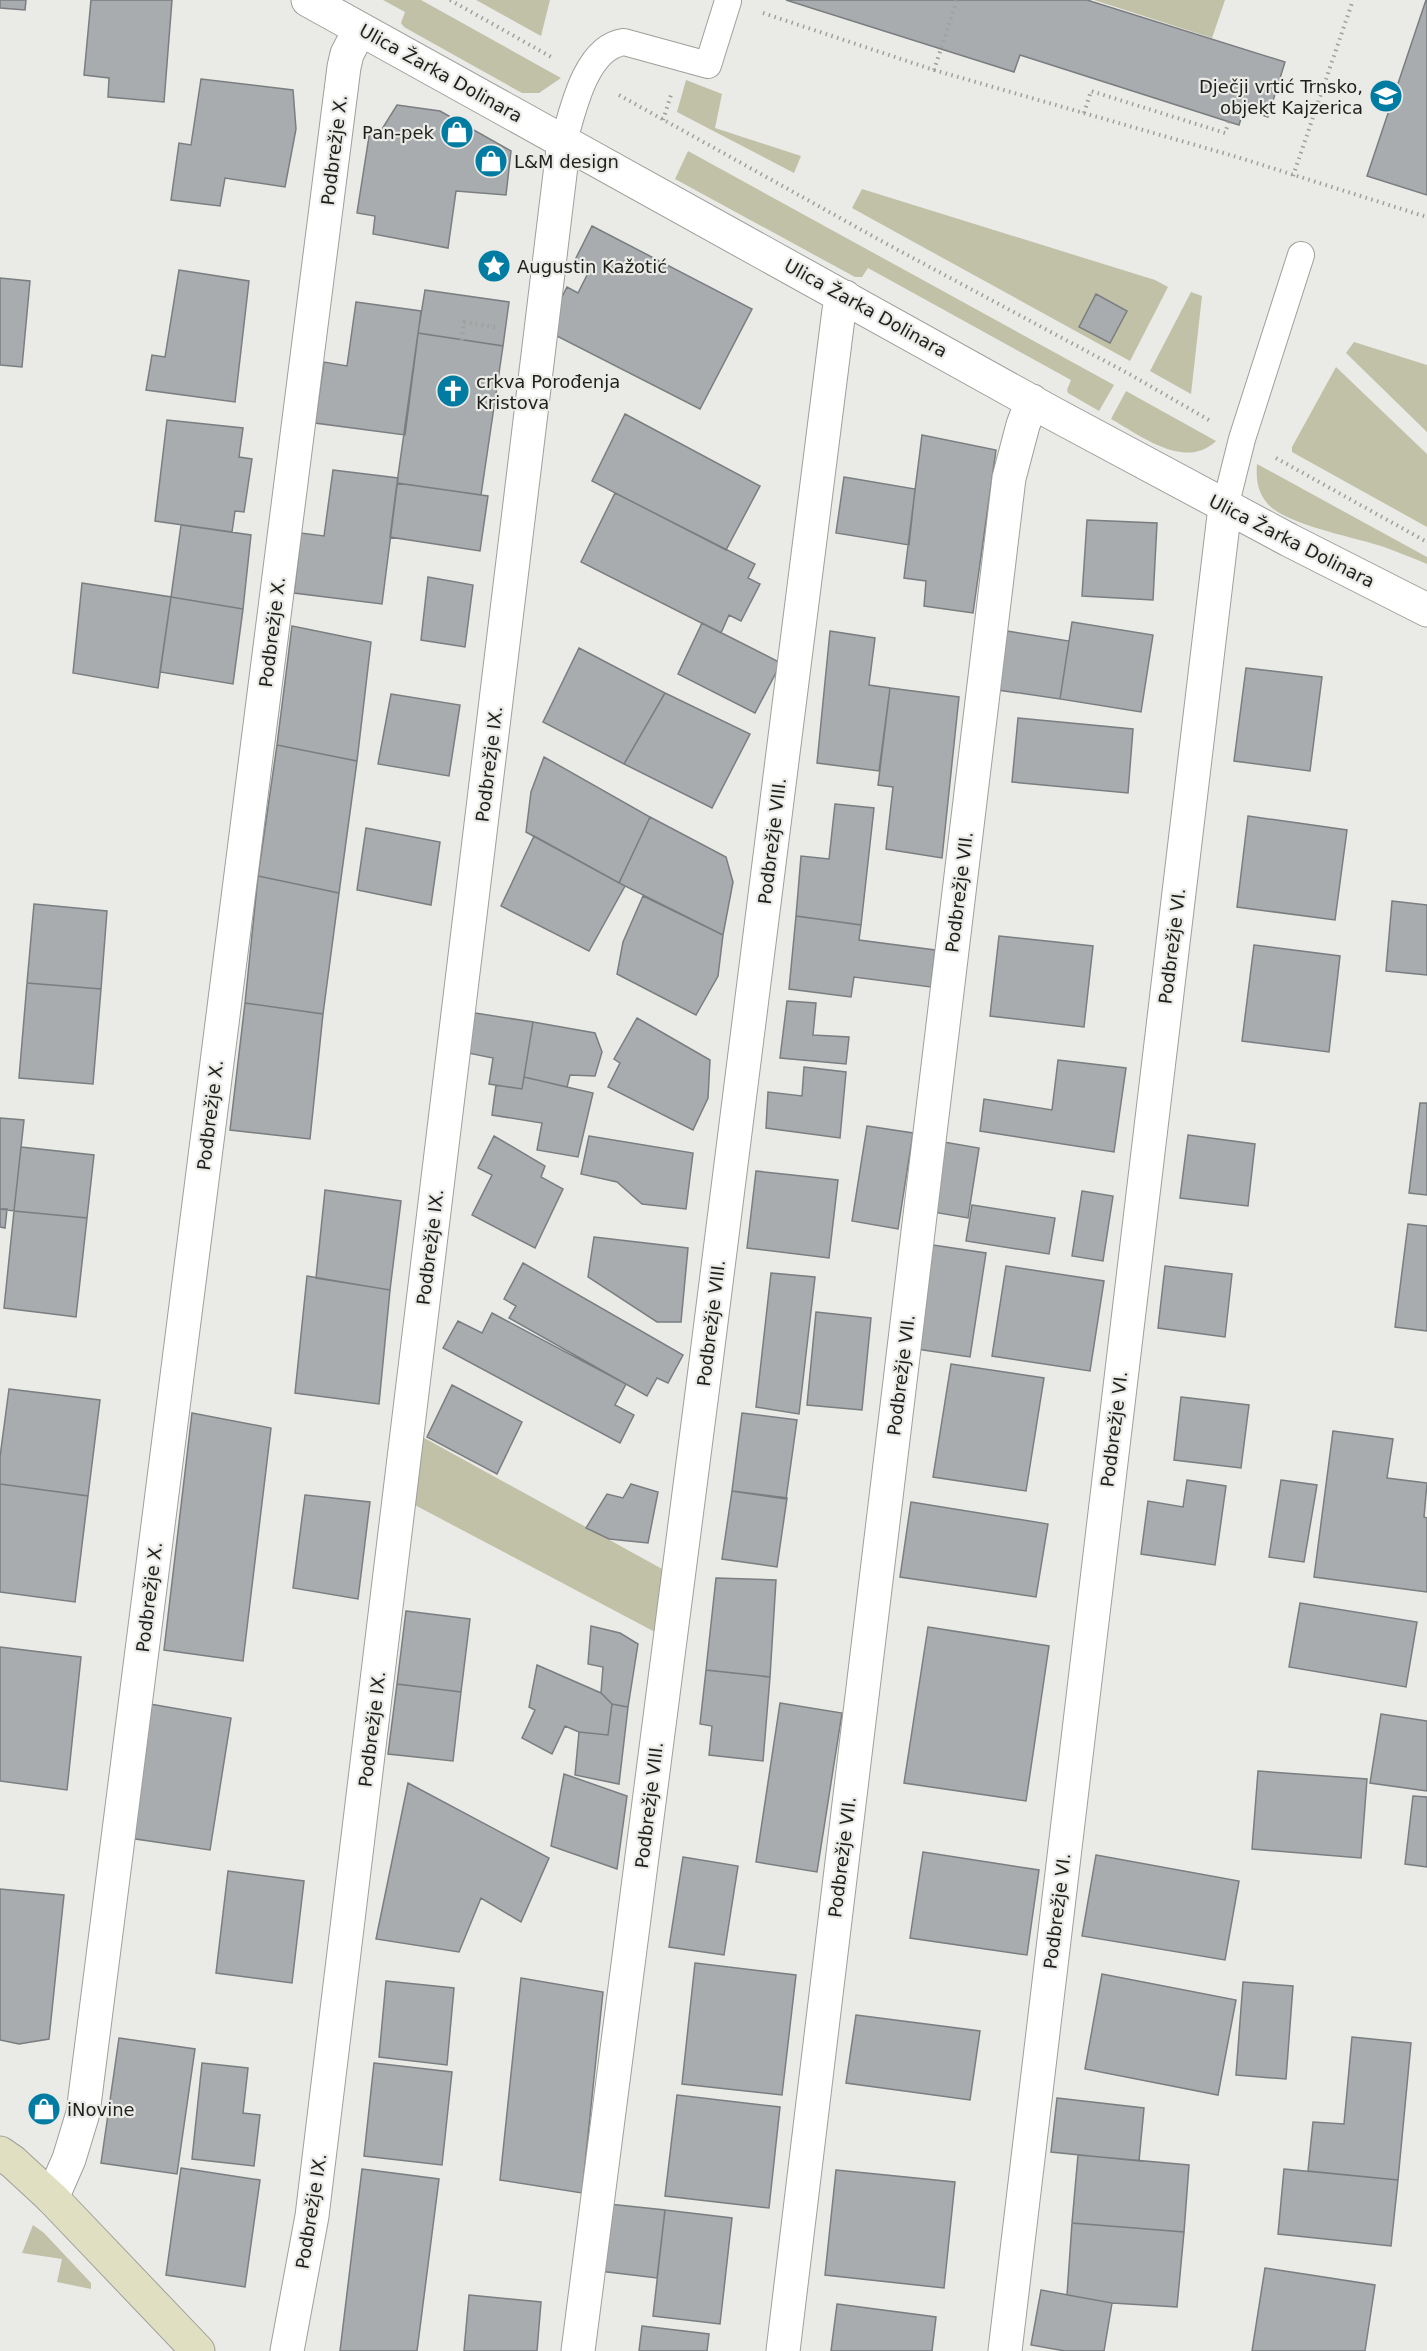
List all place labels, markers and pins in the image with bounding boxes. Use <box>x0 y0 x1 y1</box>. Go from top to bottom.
place label: Dječji vrtić Trnsko, objekt Kajzerica <box>1199 76 1363 118</box>
school or university icon: Dječji vrtić Trnsko, objekt Kajzerica <box>1368 78 1404 114</box>
shop icon: Pan-pek <box>439 114 475 150</box>
place label: Pan-pek <box>362 122 435 143</box>
shop icon: L&M design <box>473 143 509 179</box>
place label: L&M design <box>514 151 619 172</box>
place icon: Augustin Kažotić <box>476 248 512 284</box>
place label: Augustin Kažotić <box>517 256 667 277</box>
place label: crkva Porođenja Kristova <box>476 371 620 413</box>
church icon: crkva Porođenja Kristova <box>435 373 471 409</box>
shop icon: iNovine <box>26 2091 62 2127</box>
place label: iNovine <box>67 2099 135 2120</box>

